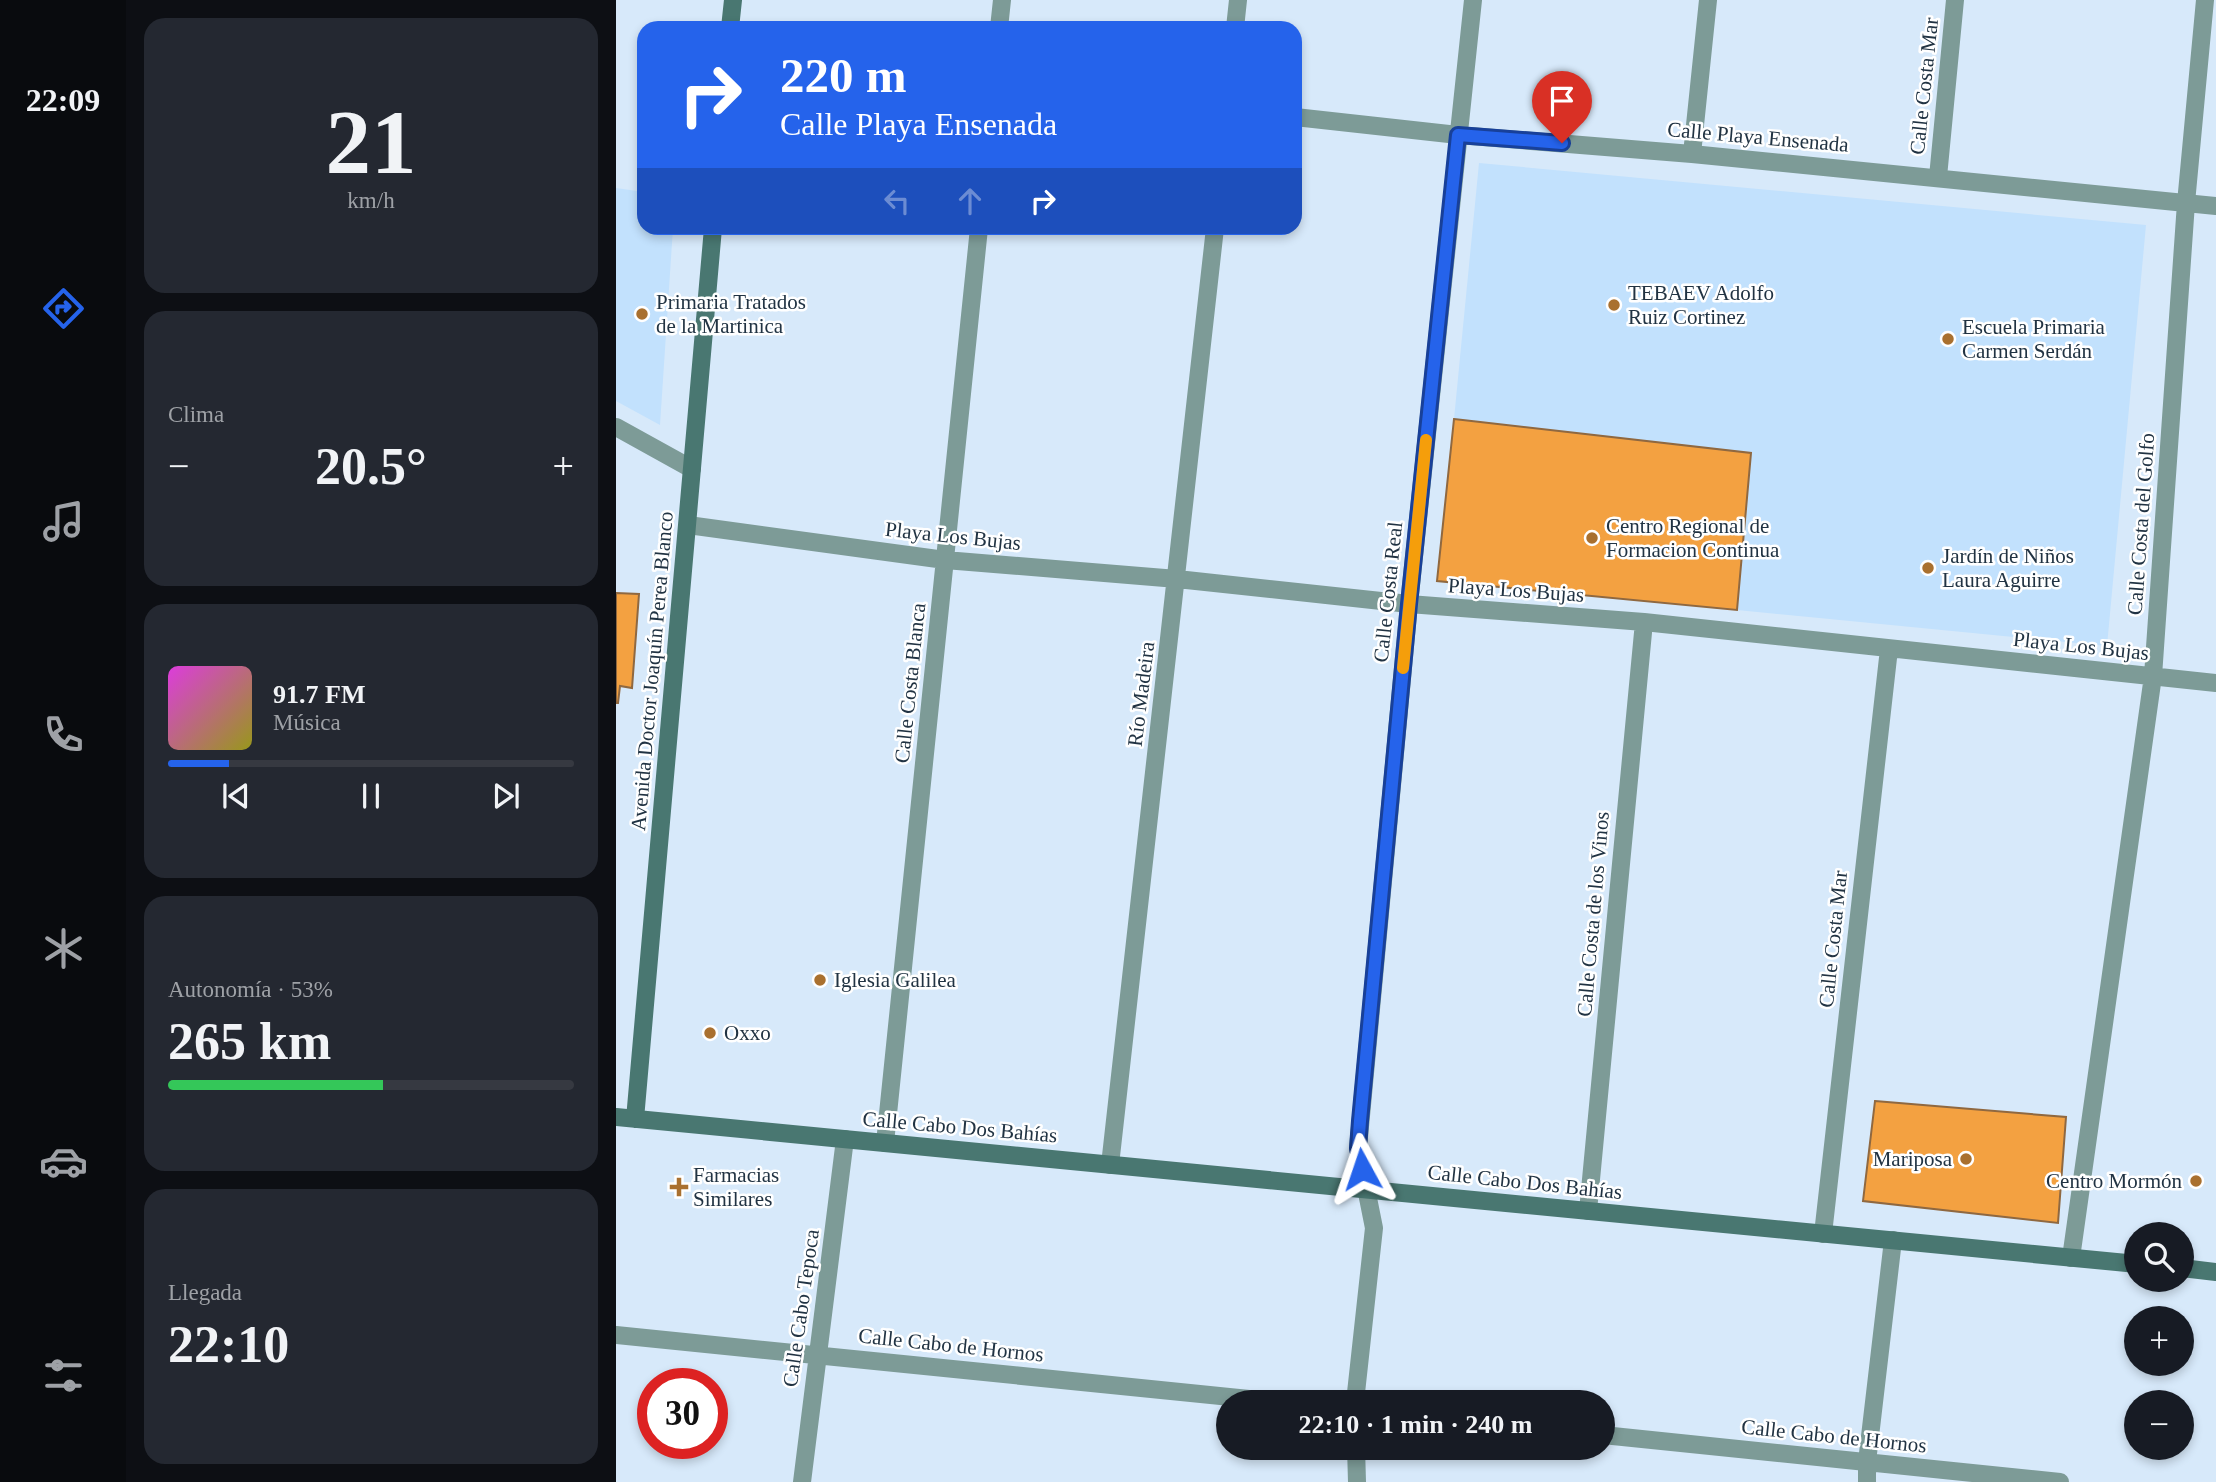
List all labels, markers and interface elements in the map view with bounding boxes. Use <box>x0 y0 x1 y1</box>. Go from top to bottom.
street label: Calle Costa Mar <box>1905 16 1943 156</box>
text: 220 m <box>780 48 907 103</box>
icon: right <box>665 49 756 140</box>
pin <box>1532 71 1592 143</box>
text: 22:09 <box>26 82 100 118</box>
icon: arrive <box>1543 82 1581 120</box>
text: 21 <box>326 92 417 193</box>
text: Calle Playa Ensenada <box>780 106 1057 142</box>
street label: Calle Playa Ensenada <box>1666 117 1850 157</box>
icon: left <box>878 182 916 220</box>
icon: ahead <box>951 182 989 220</box>
icon: right <box>1024 182 1062 220</box>
text: km/h <box>347 188 395 213</box>
place label: TEBAEV Adolfo Ruiz Cortinez <box>1628 281 1774 329</box>
icon: directions <box>39 284 88 333</box>
place label: Primaria Tratados de la Martinica <box>656 290 806 338</box>
marker: TEBAEV Adolfo Ruiz Cortinez <box>1606 297 1622 313</box>
marker: Primaria Tratados de la Martinica <box>634 306 650 322</box>
place label: Escuela Primaria Carmen Serdán <box>1962 315 2106 363</box>
marker: Escuela Primaria Carmen Serdán <box>1940 331 1956 347</box>
text: Clima <box>168 402 224 427</box>
street label: Calle Costa del Golfo <box>2123 432 2159 616</box>
text: 20.5° <box>315 438 427 495</box>
text: − <box>168 445 189 487</box>
text: + <box>553 445 574 487</box>
icon: music <box>39 497 88 546</box>
street label: Avenida Doctor Joaquín Perea Blanco <box>626 510 678 832</box>
place label: Centro Regional de Formacion Continua <box>1606 514 1780 562</box>
street label: Playa Los Bujas <box>884 517 1022 555</box>
street label: Calle Costa Real <box>1369 520 1407 663</box>
marker: Centro Regional de Formacion Continua <box>1584 530 1600 546</box>
place label: Jardín de Niños Laura Aguirre <box>1942 544 2074 592</box>
marker: Jardín de Niños Laura Aguirre <box>1920 560 1936 576</box>
street label: Playa Los Bujas <box>1447 573 1585 607</box>
street label: Calle Costa Blanca <box>890 601 930 764</box>
street label: Playa Los Bujas <box>2012 627 2150 665</box>
street label: Río Madeira <box>1123 639 1159 748</box>
text: 91.7 FM <box>273 680 365 709</box>
icon: phone <box>39 710 88 759</box>
text: Música <box>273 710 341 735</box>
icon: previous <box>217 777 255 815</box>
icon: pause <box>352 777 390 815</box>
icon: next <box>487 777 525 815</box>
street label: Calle Costa de los Vinos <box>1572 810 1614 1018</box>
street label: Calle Costa Mar <box>1814 869 1852 1009</box>
icon: climate <box>39 924 88 973</box>
place label: Iglesia Galilea <box>834 968 957 992</box>
marker: Iglesia Galilea <box>812 972 828 988</box>
text: Autonomía · 53% <box>168 977 333 1002</box>
text: 265 km <box>168 1013 331 1070</box>
place label: Oxxo <box>724 1021 771 1045</box>
marker: Oxxo <box>702 1025 718 1041</box>
street label: Calle Cabo Dos Bahías <box>862 1107 1058 1147</box>
position arrow <box>1325 1132 1399 1206</box>
icon: car <box>39 1137 88 1186</box>
place label: Mariposa <box>1873 1147 1953 1171</box>
marker: Mariposa <box>1958 1151 1974 1167</box>
street label: Calle Cabo Dos Bahías <box>1427 1160 1623 1204</box>
place label: Farmacias Similares <box>693 1163 779 1211</box>
place label: Centro Mormón <box>2046 1169 2182 1193</box>
marker: Centro Mormón <box>2188 1173 2204 1189</box>
marker: Farmacias Similares <box>671 1179 687 1195</box>
map controls <box>2124 1222 2194 1460</box>
button: search <box>2124 1222 2194 1292</box>
street label: Calle Cabo Tepoca <box>778 1227 824 1388</box>
text: Llegada <box>168 1280 242 1305</box>
button: + <box>2124 1306 2194 1376</box>
text: 22:10 <box>168 1316 289 1373</box>
street label: Calle Cabo de Hornos <box>857 1323 1045 1367</box>
icon: filters <box>39 1351 88 1400</box>
speed limit sign: 30 <box>637 1368 728 1459</box>
button: − <box>2124 1390 2194 1460</box>
text: 22:10 · 1 min · 240 m <box>1299 1410 1533 1439</box>
street label: Calle Cabo de Hornos <box>1740 1414 1928 1458</box>

